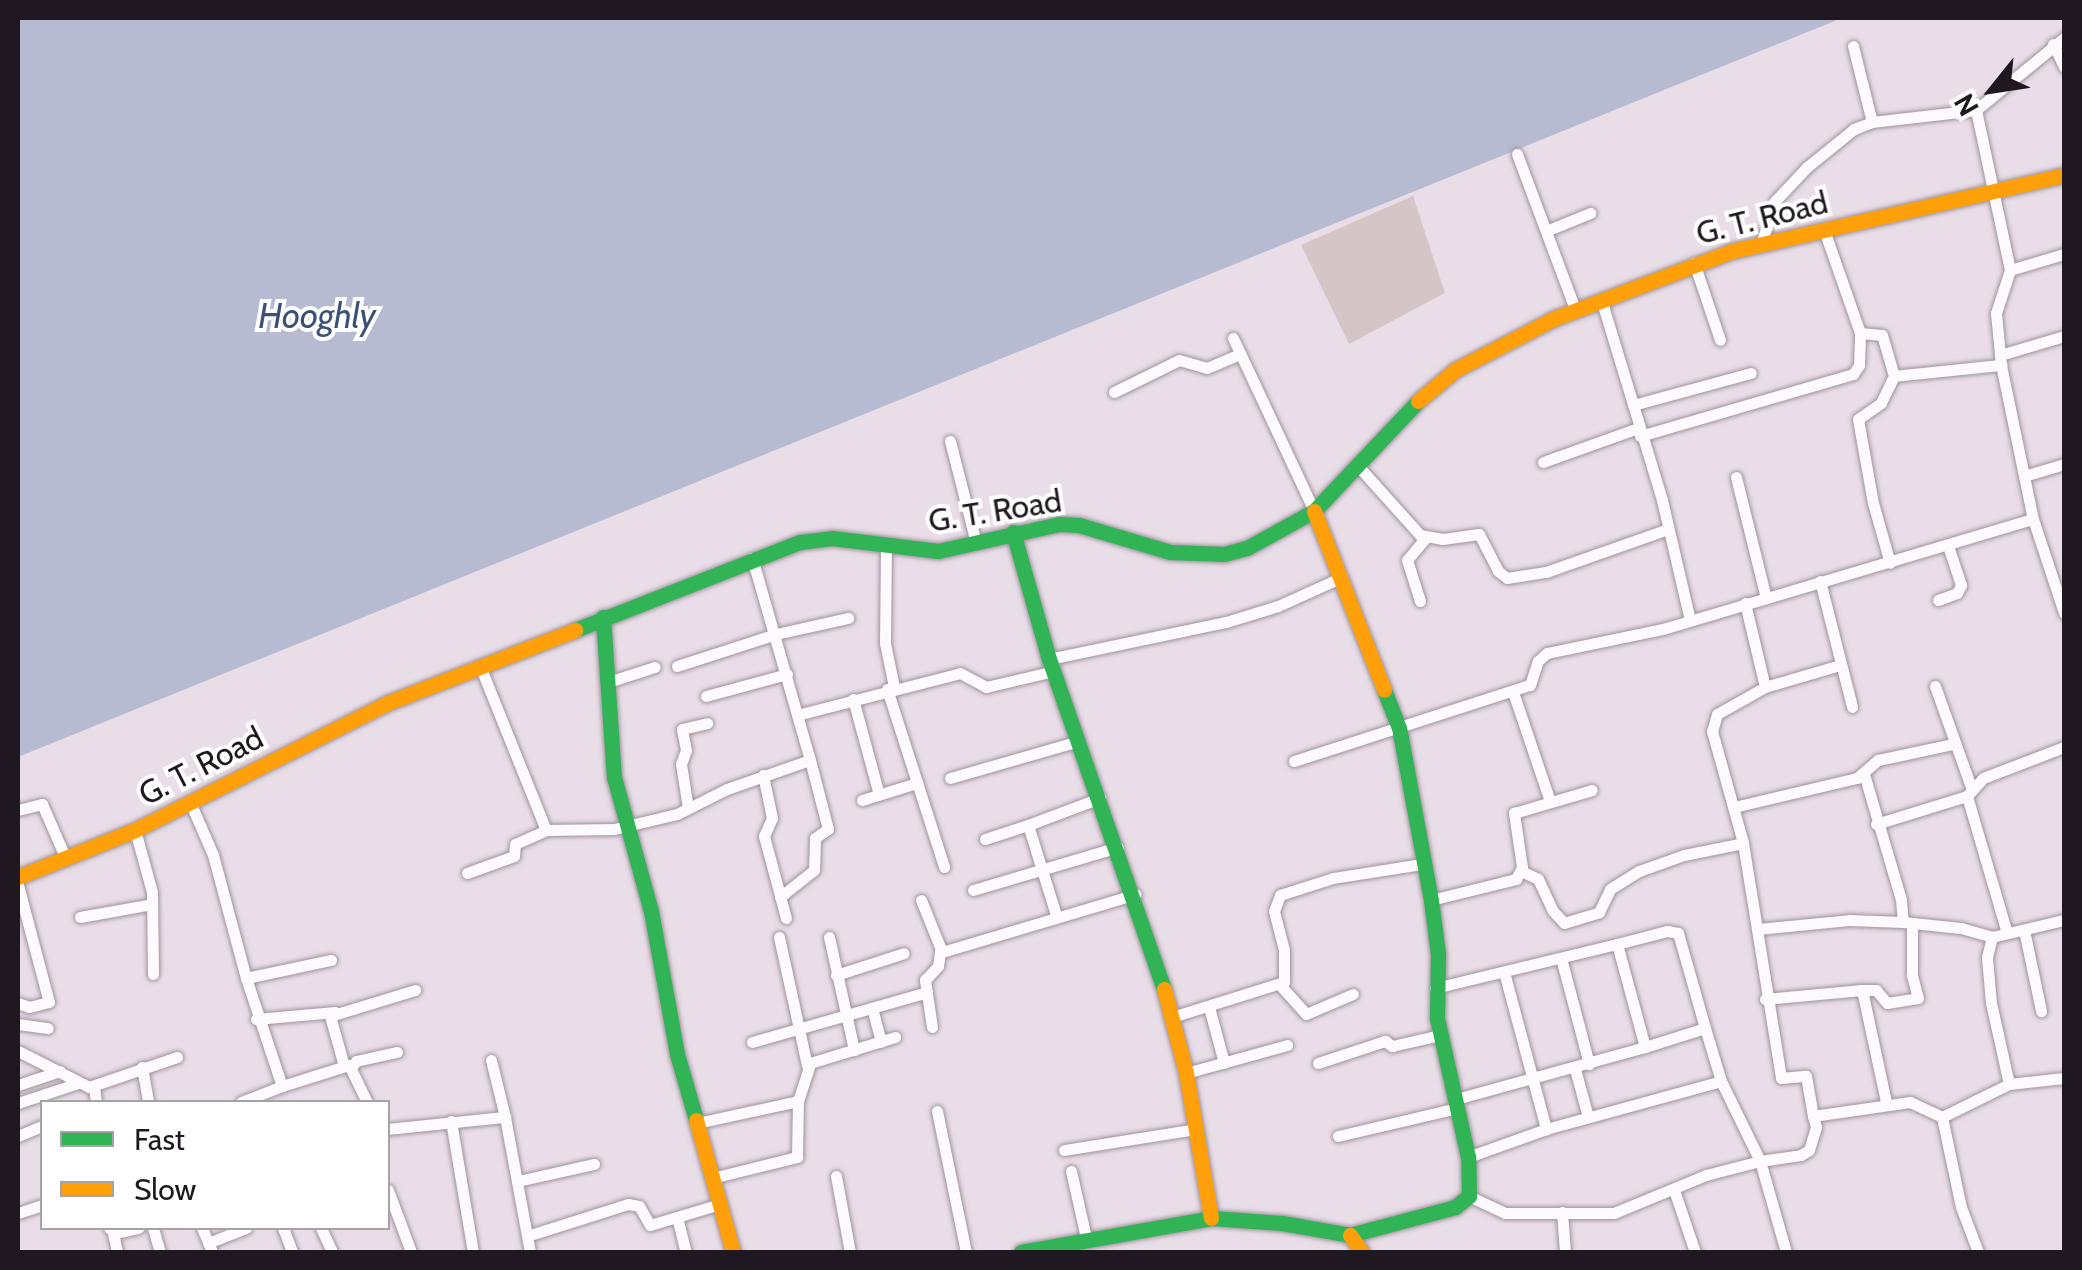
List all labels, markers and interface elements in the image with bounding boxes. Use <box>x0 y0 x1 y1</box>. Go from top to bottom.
north arrow <box>1942 40 2042 140</box>
text: N <box>1946 88 1986 122</box>
street label: G. T. Road <box>1692 183 1832 253</box>
water label: Hooghly <box>258 295 376 337</box>
street label: G. T. Road <box>926 482 1064 540</box>
street label: G. T. Road <box>132 718 270 814</box>
legend <box>40 1100 390 1230</box>
text: Fast <box>134 1121 185 1158</box>
text: Slow <box>134 1171 196 1208</box>

